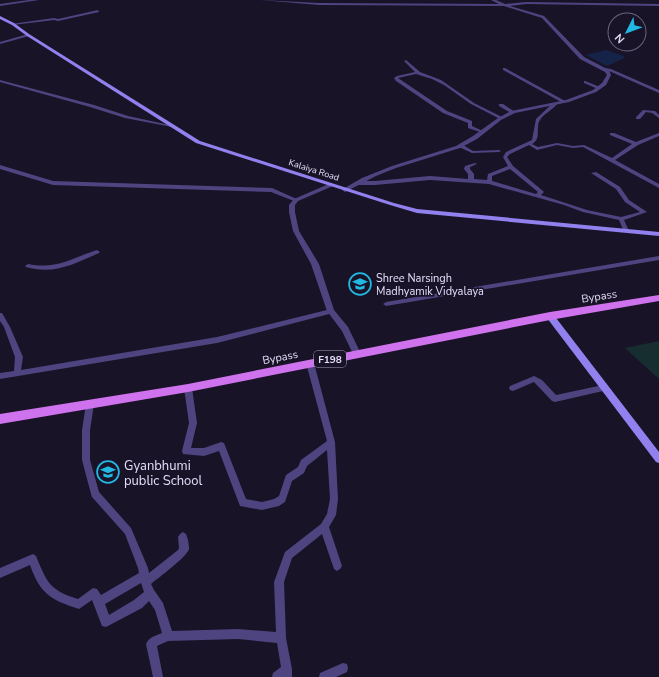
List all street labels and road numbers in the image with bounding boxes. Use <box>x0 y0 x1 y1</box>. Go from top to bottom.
street label: Kalaiya Road <box>287 156 341 184</box>
street label: Bypass <box>580 286 618 307</box>
street label: Bypass <box>261 347 299 368</box>
road number: F198 <box>314 351 346 367</box>

